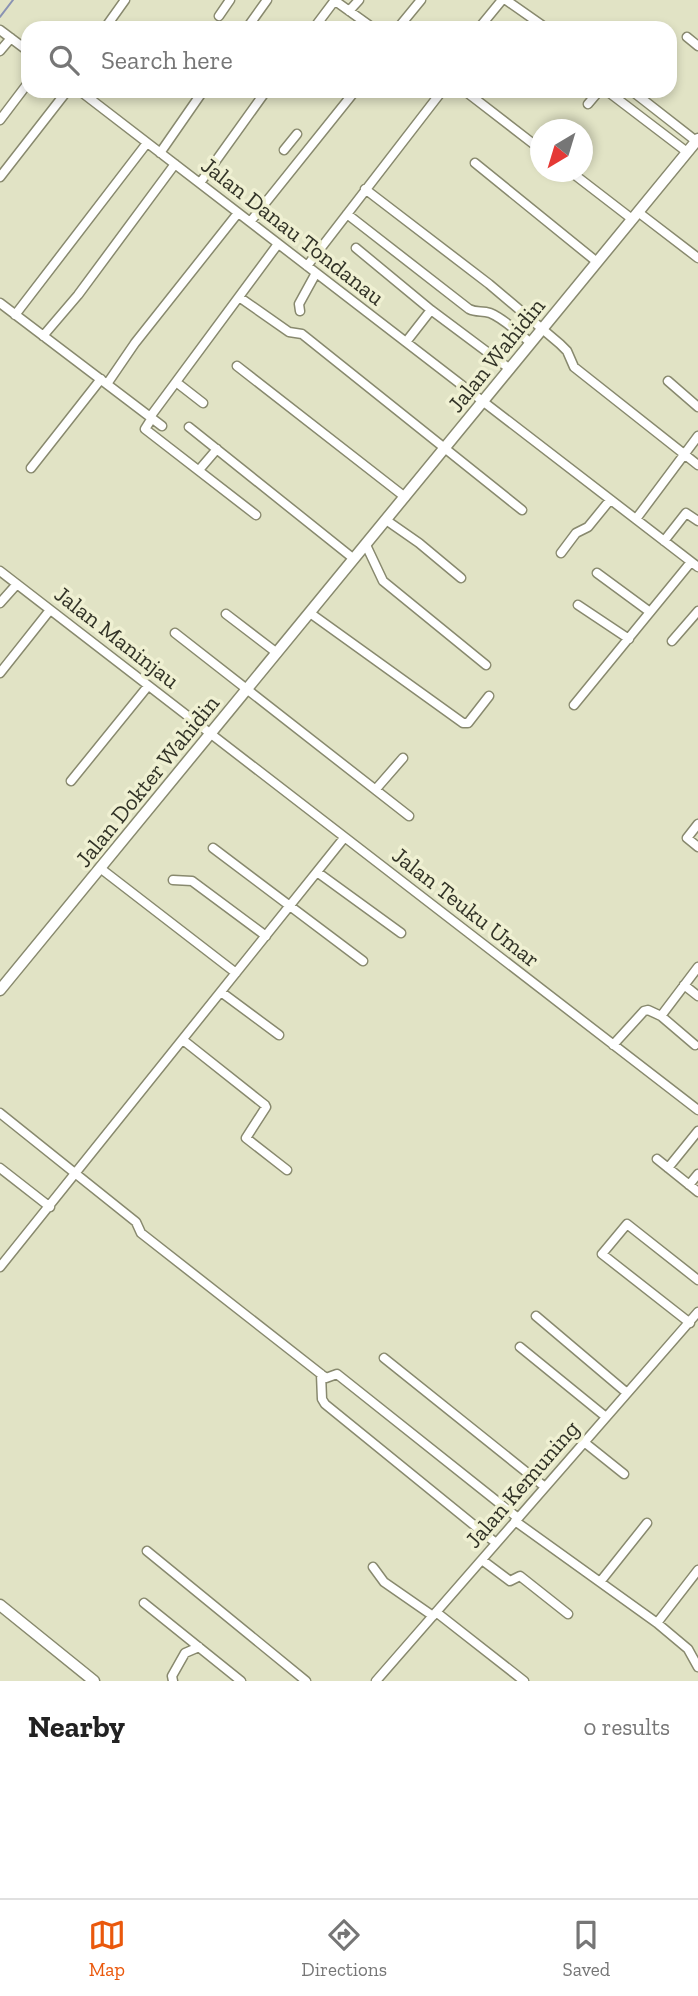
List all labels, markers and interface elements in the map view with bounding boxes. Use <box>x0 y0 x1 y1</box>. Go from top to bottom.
search box <box>21 21 677 98</box>
icon: search <box>45 41 83 79</box>
text: Search here <box>101 44 233 76</box>
north arrow <box>530 119 593 182</box>
street label: Jalan Danau Tondanau <box>196 151 390 311</box>
street label: Jalan Wahidin <box>441 292 551 418</box>
street label: Jalan Maninjau <box>49 580 185 694</box>
street label: Jalan Dokter Wahidin <box>69 689 225 873</box>
street label: Jalan Teuku Umar <box>387 841 545 973</box>
street label: Jalan Kemuning <box>459 1414 585 1554</box>
text: Nearby <box>28 1709 125 1745</box>
text: 0 results <box>583 1713 670 1741</box>
tab: Map <box>88 1916 126 1981</box>
tab: Directions <box>301 1916 387 1981</box>
tab: Saved <box>563 1916 610 1981</box>

